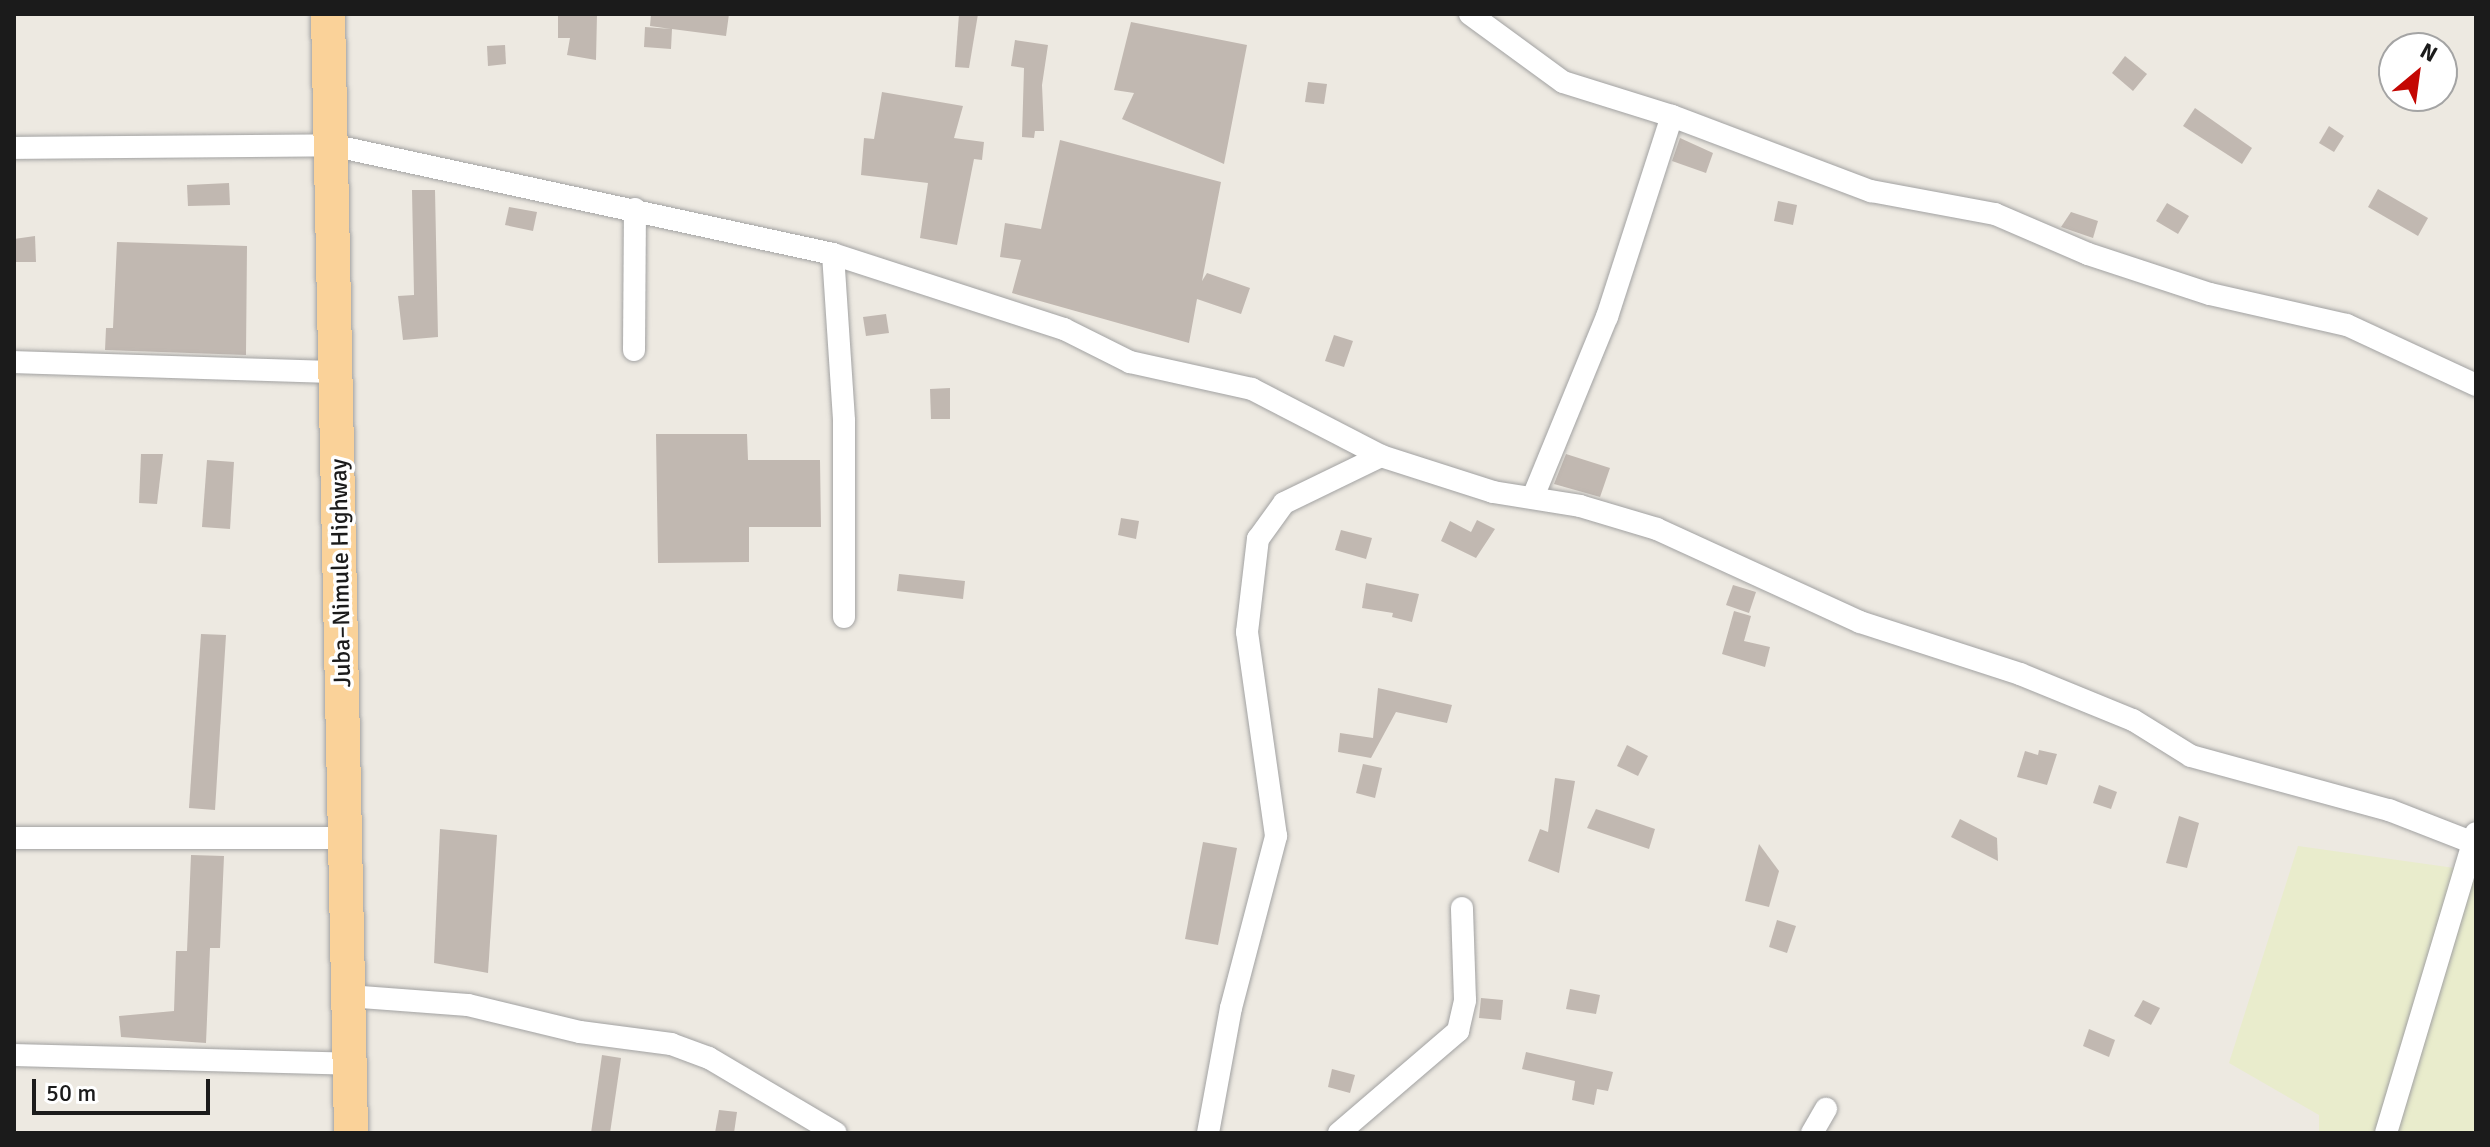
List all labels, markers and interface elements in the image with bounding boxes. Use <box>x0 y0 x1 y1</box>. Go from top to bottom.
north arrow <box>2378 32 2458 112</box>
text: N <box>2416 37 2442 68</box>
street label: Juba–Nimule Highway <box>325 458 357 688</box>
scale bar <box>36 1063 214 1113</box>
text: 50 m <box>46 1078 96 1108</box>

